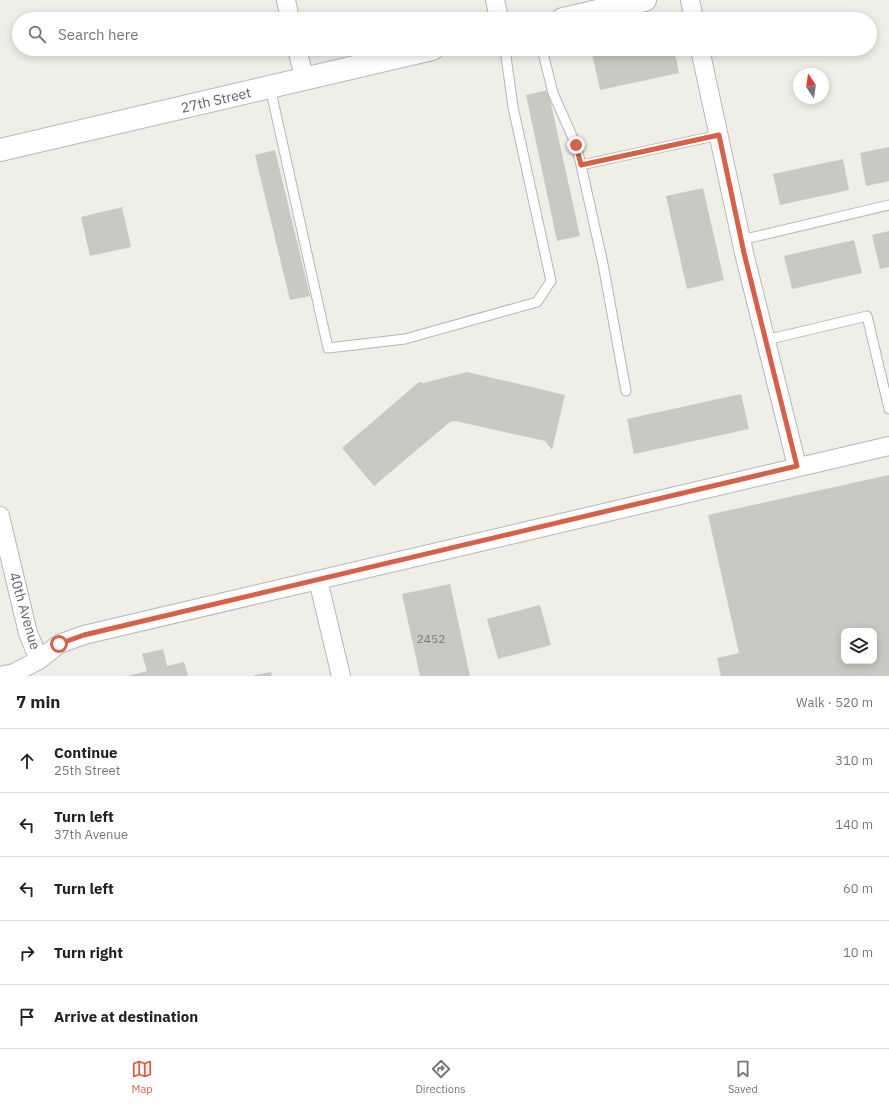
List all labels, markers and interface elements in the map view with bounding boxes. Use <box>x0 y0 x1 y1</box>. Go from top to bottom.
search box <box>12 12 877 56</box>
icon: search <box>26 23 48 45</box>
text: Search here <box>58 25 138 44</box>
north arrow <box>793 68 829 104</box>
street label: 27th Street <box>179 83 253 117</box>
route end <box>567 136 585 154</box>
street label: 40th Avenue <box>5 570 45 652</box>
map controls <box>841 628 877 664</box>
button: layers <box>841 628 877 664</box>
house number: 2452 <box>417 631 445 646</box>
route start <box>50 635 68 653</box>
text: 7 min <box>16 691 60 713</box>
text: Walk · 520 m <box>796 694 873 711</box>
text: Continue <box>54 743 118 762</box>
icon: ahead <box>16 750 38 772</box>
text: 310 m <box>835 752 873 769</box>
text: 25th Street <box>54 762 120 779</box>
text: Turn left <box>54 807 114 826</box>
icon: left <box>16 814 38 836</box>
text: 140 m <box>835 816 873 833</box>
text: 37th Avenue <box>54 826 128 843</box>
icon: left <box>16 878 38 900</box>
text: Turn left <box>54 879 114 898</box>
text: 60 m <box>843 880 873 897</box>
icon: right <box>16 942 38 964</box>
text: Turn right <box>54 943 123 962</box>
text: 10 m <box>843 944 873 961</box>
icon: arrive <box>16 1006 38 1028</box>
text: Arrive at destination <box>54 1007 198 1026</box>
tab: Map <box>131 1058 153 1096</box>
tab: Directions <box>415 1058 466 1096</box>
tab: Saved <box>728 1058 758 1096</box>

